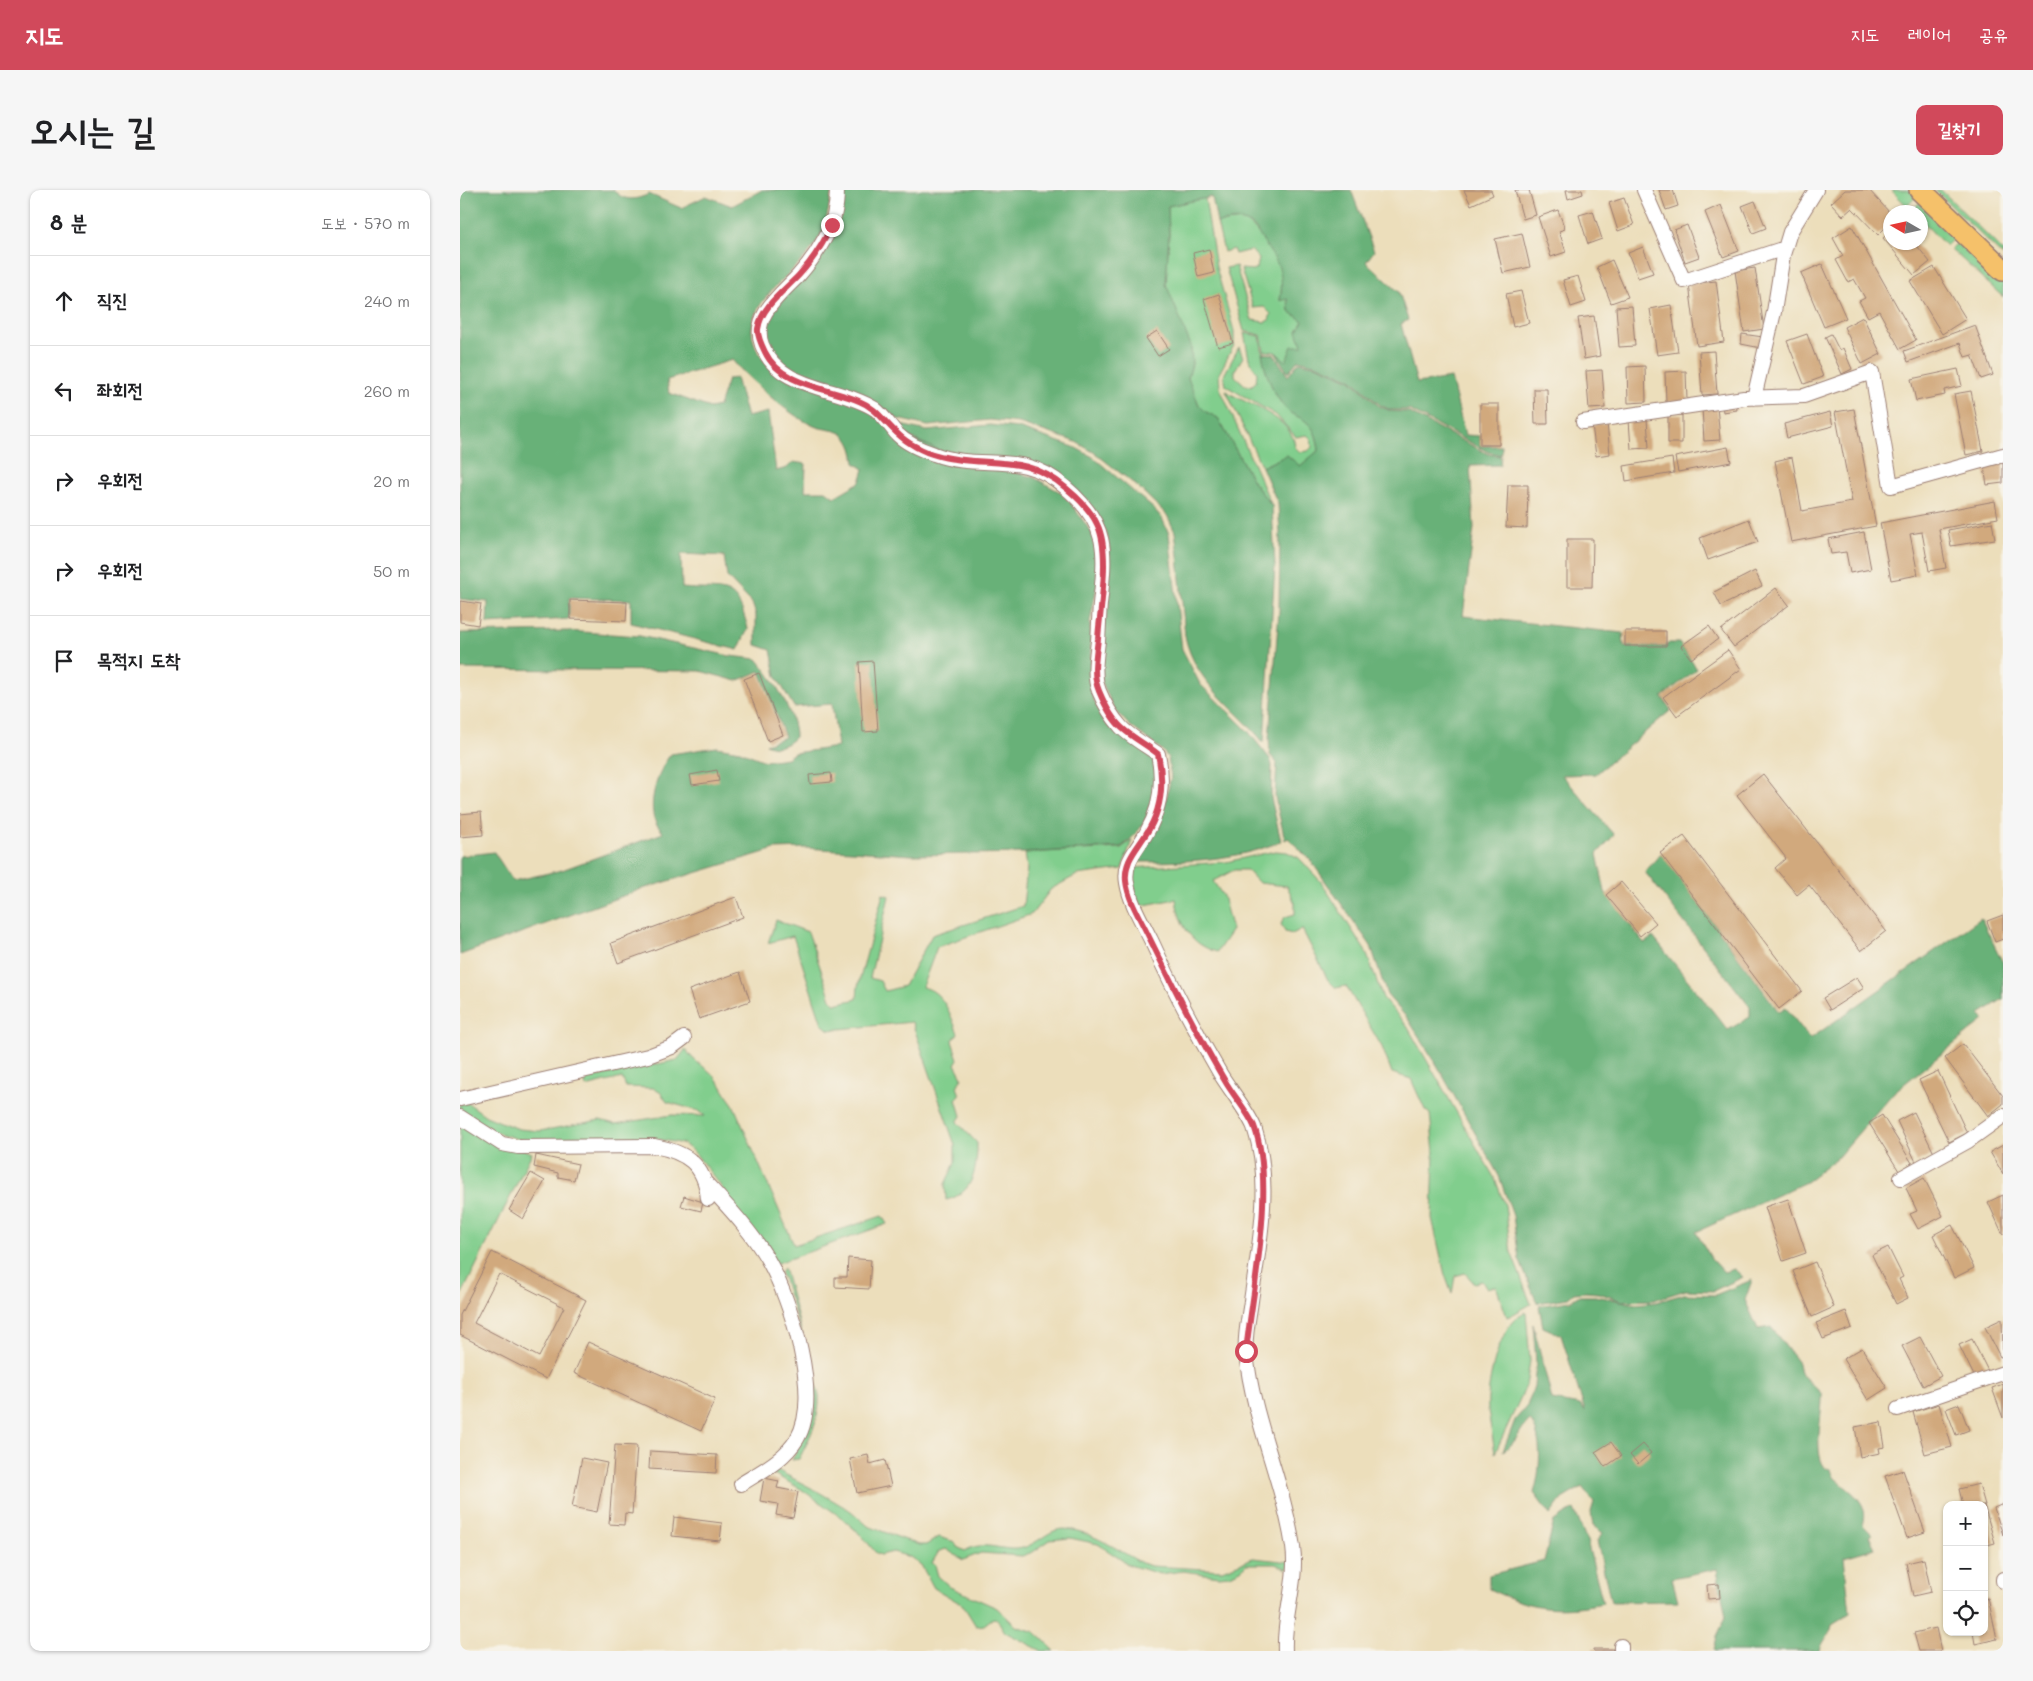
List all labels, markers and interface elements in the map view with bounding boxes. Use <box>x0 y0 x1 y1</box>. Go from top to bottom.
text: 지도 <box>25 19 64 50</box>
text: 지도 <box>1851 22 1880 46</box>
text: 레이어 <box>1908 22 1951 46</box>
text: 공유 <box>1979 22 2008 46</box>
button: 길찾기 <box>1916 105 2003 155</box>
text: 오시는 길 <box>30 106 155 152</box>
north arrow <box>1883 205 1928 250</box>
text: 8 분 <box>50 208 87 235</box>
text: 도보 · 570 m <box>321 212 410 233</box>
route end <box>821 214 844 237</box>
icon: ahead <box>50 287 78 315</box>
text: 직진 <box>97 287 128 312</box>
text: 240 m <box>364 290 410 311</box>
icon: left <box>50 377 78 405</box>
text: 좌회전 <box>97 377 143 402</box>
text: 260 m <box>364 380 410 401</box>
icon: right <box>50 467 78 495</box>
text: 우회전 <box>97 467 143 492</box>
text: 20 m <box>373 470 410 491</box>
icon: right <box>50 557 78 585</box>
text: 우회전 <box>97 557 143 582</box>
text: 50 m <box>373 560 410 581</box>
icon: arrive <box>50 647 78 675</box>
text: 목적지 도착 <box>97 647 180 672</box>
route start <box>1235 1340 1258 1363</box>
map controls <box>1943 1501 1988 1636</box>
button: + <box>1943 1501 1988 1546</box>
button: − <box>1943 1546 1988 1591</box>
button: locate <box>1943 1591 1988 1636</box>

